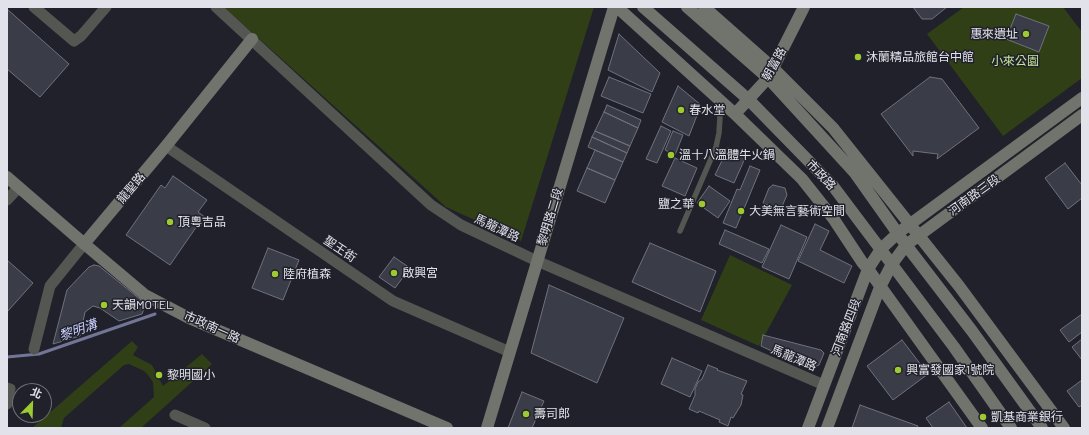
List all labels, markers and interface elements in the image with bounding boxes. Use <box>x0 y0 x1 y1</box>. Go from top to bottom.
place label: 惠來遺址 <box>970 27 1018 41</box>
marker: 惠來遺址 <box>1021 29 1031 39</box>
street label: 朝富路 <box>759 45 789 83</box>
place label: 沐蘭精品旅館台中館 <box>866 50 974 64</box>
marker: 沐蘭精品旅館台中館 <box>853 52 863 62</box>
park label: 小來公園 <box>991 54 1039 68</box>
place label: 春水堂 <box>689 103 725 117</box>
marker: 春水堂 <box>676 105 686 115</box>
place label: 溫十八溫體牛火鍋 <box>679 148 775 162</box>
marker: 溫十八溫體牛火鍋 <box>666 150 676 160</box>
street label: 市政路 <box>803 157 839 193</box>
street label: 龍聖路 <box>114 170 148 206</box>
street label: 河南路三段 <box>945 172 1003 218</box>
street label: 黎明路二段 <box>534 186 566 248</box>
place label: 鹽之華 <box>658 197 694 211</box>
marker: 鹽之華 <box>697 199 707 209</box>
place label: 大美無言藝術空間 <box>749 204 845 218</box>
marker: 大美無言藝術空間 <box>736 206 746 216</box>
street label: 馬龍潭路 <box>472 211 522 245</box>
place label: 頂粵吉品 <box>178 215 226 229</box>
marker: 頂粵吉品 <box>165 217 175 227</box>
street label: 聖王街 <box>321 233 359 265</box>
place label: 啟興宮 <box>402 266 438 280</box>
place label: 陸府植森 <box>283 267 331 281</box>
marker: 啟興宮 <box>389 268 399 278</box>
marker: 陸府植森 <box>270 269 280 279</box>
street label: 河南路四段 <box>829 296 863 358</box>
place label: 天韻MOTEL <box>112 298 173 312</box>
marker: 天韻MOTEL <box>99 300 109 310</box>
street label: 市政南一路 <box>182 308 242 346</box>
water label: 黎明溝 <box>57 316 99 344</box>
street label: 馬龍潭路 <box>769 342 819 374</box>
place label: 興富發國家1號院 <box>906 363 994 377</box>
marker: 興富發國家1號院 <box>893 365 903 375</box>
place label: 黎明國小 <box>167 368 215 382</box>
marker: 黎明國小 <box>154 370 164 380</box>
north arrow <box>12 383 52 423</box>
text: 北 <box>29 384 44 401</box>
place label: 壽司郎 <box>534 407 570 421</box>
marker: 壽司郎 <box>521 409 531 419</box>
place label: 凱基商業銀行 <box>991 410 1063 424</box>
marker: 凱基商業銀行 <box>978 412 988 422</box>

